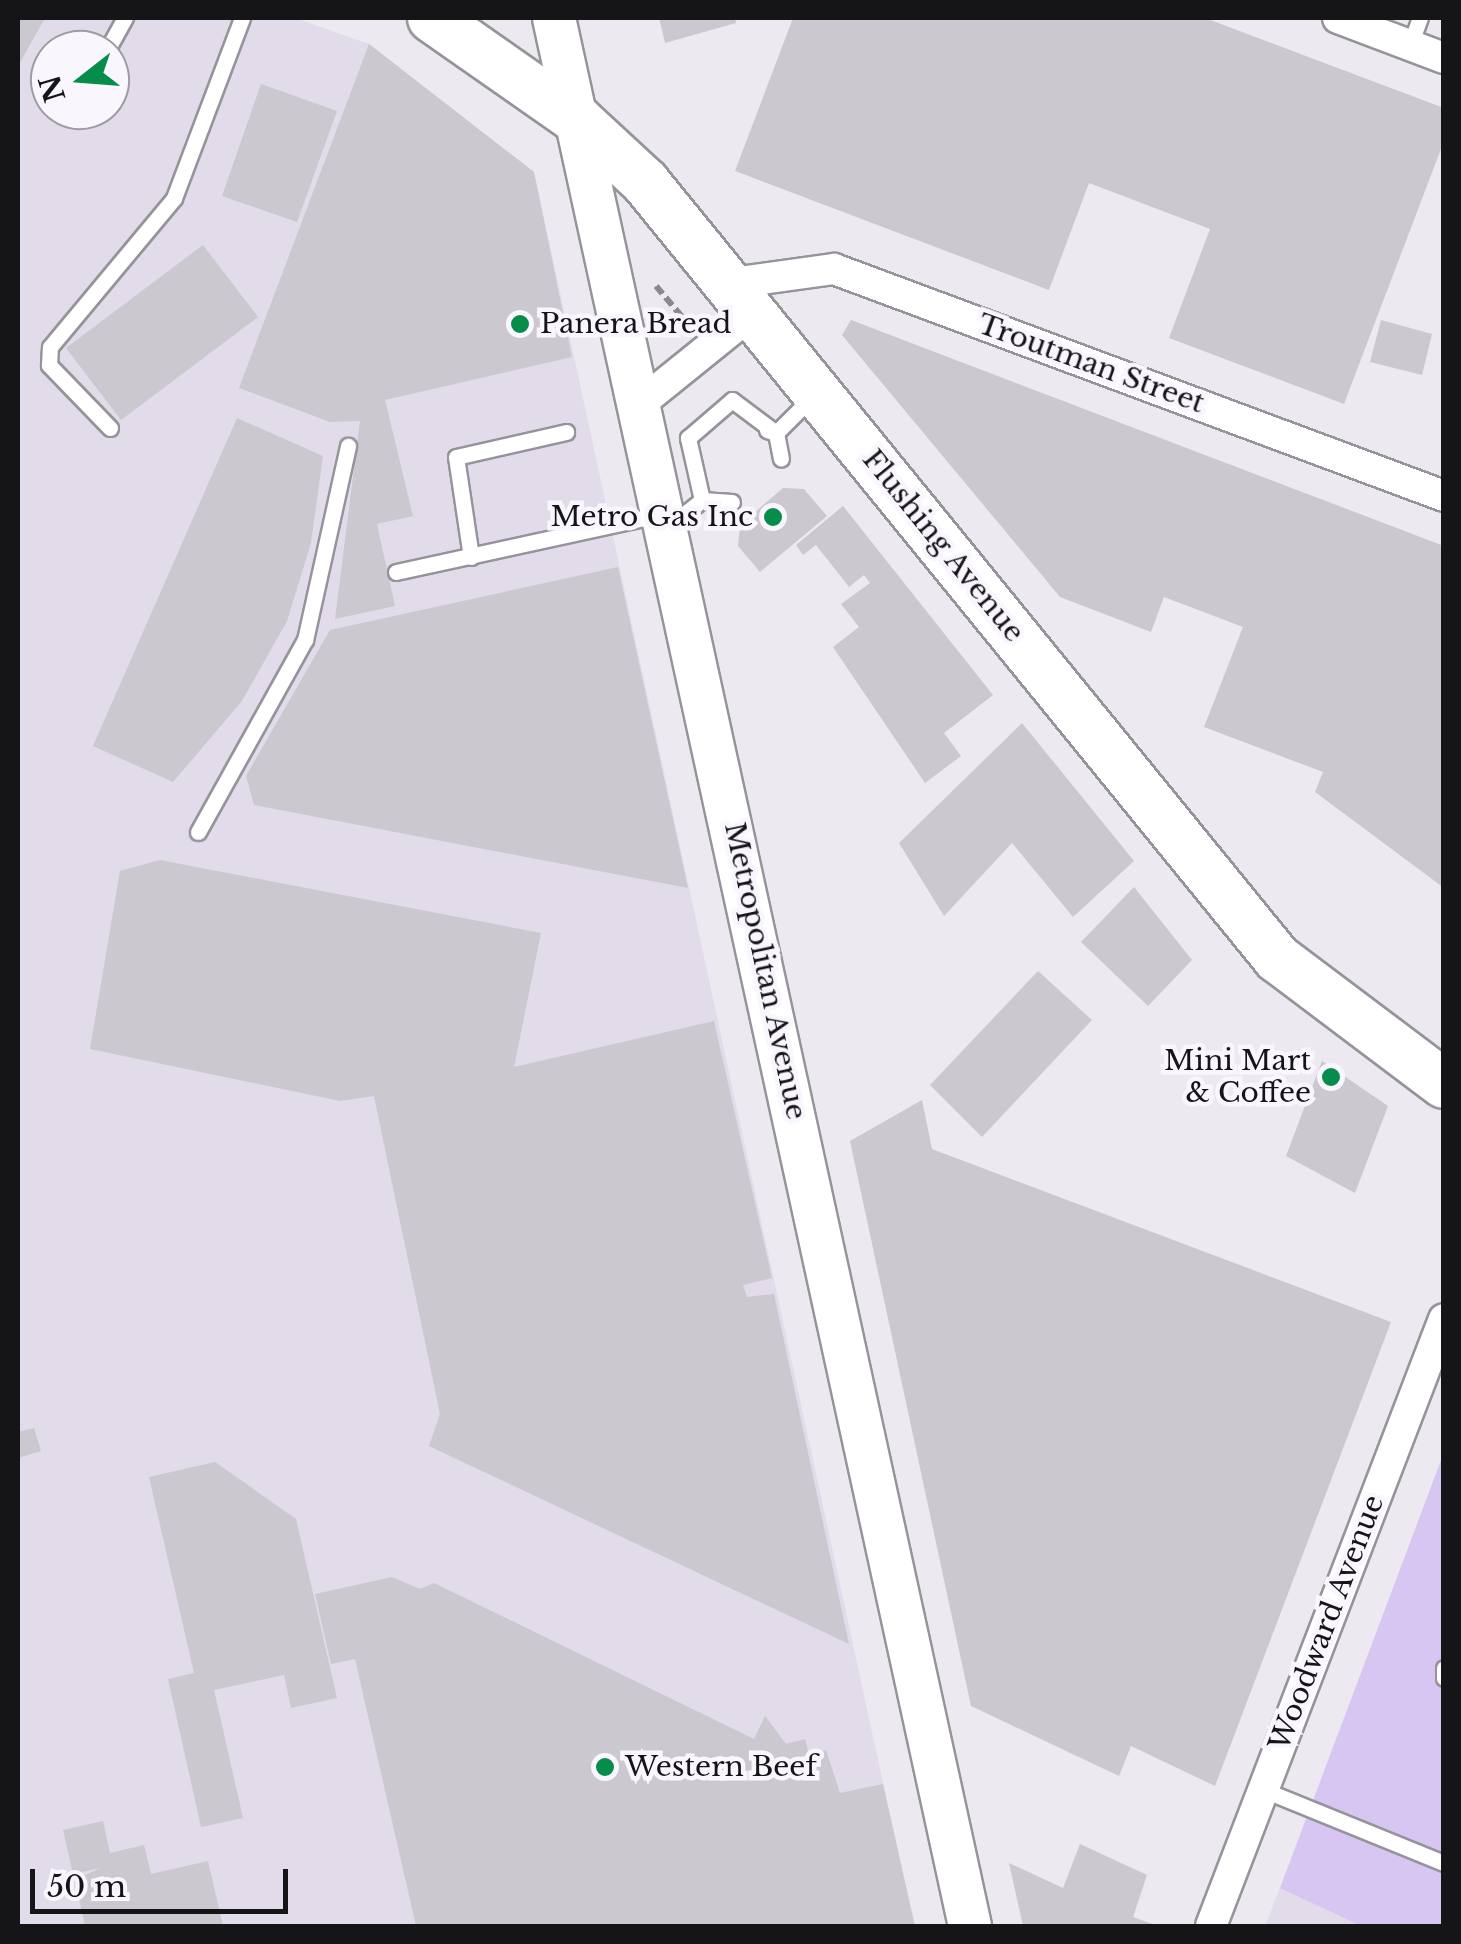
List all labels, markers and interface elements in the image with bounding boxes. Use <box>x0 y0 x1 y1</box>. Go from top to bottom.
north arrow <box>30 30 130 130</box>
text: N <box>32 71 73 106</box>
place label: Panera Bread <box>540 307 732 341</box>
street label: Troutman Street <box>973 307 1209 421</box>
marker: Panera Bread <box>509 313 531 335</box>
street label: Flushing Avenue <box>855 443 1031 649</box>
place label: Metro Gas Inc <box>551 500 753 534</box>
marker: Metro Gas Inc <box>762 506 784 528</box>
street label: Metropolitan Avenue <box>717 819 813 1123</box>
place label: Mini Mart & Coffee <box>1164 1044 1311 1110</box>
marker: Mini Mart & Coffee <box>1320 1066 1342 1088</box>
street label: Woodward Avenue <box>1263 1490 1391 1756</box>
place label: Western Beef <box>625 1750 817 1784</box>
marker: Western Beef <box>594 1756 616 1778</box>
scale bar <box>35 1849 292 1911</box>
text: 50 m <box>47 1868 126 1905</box>

